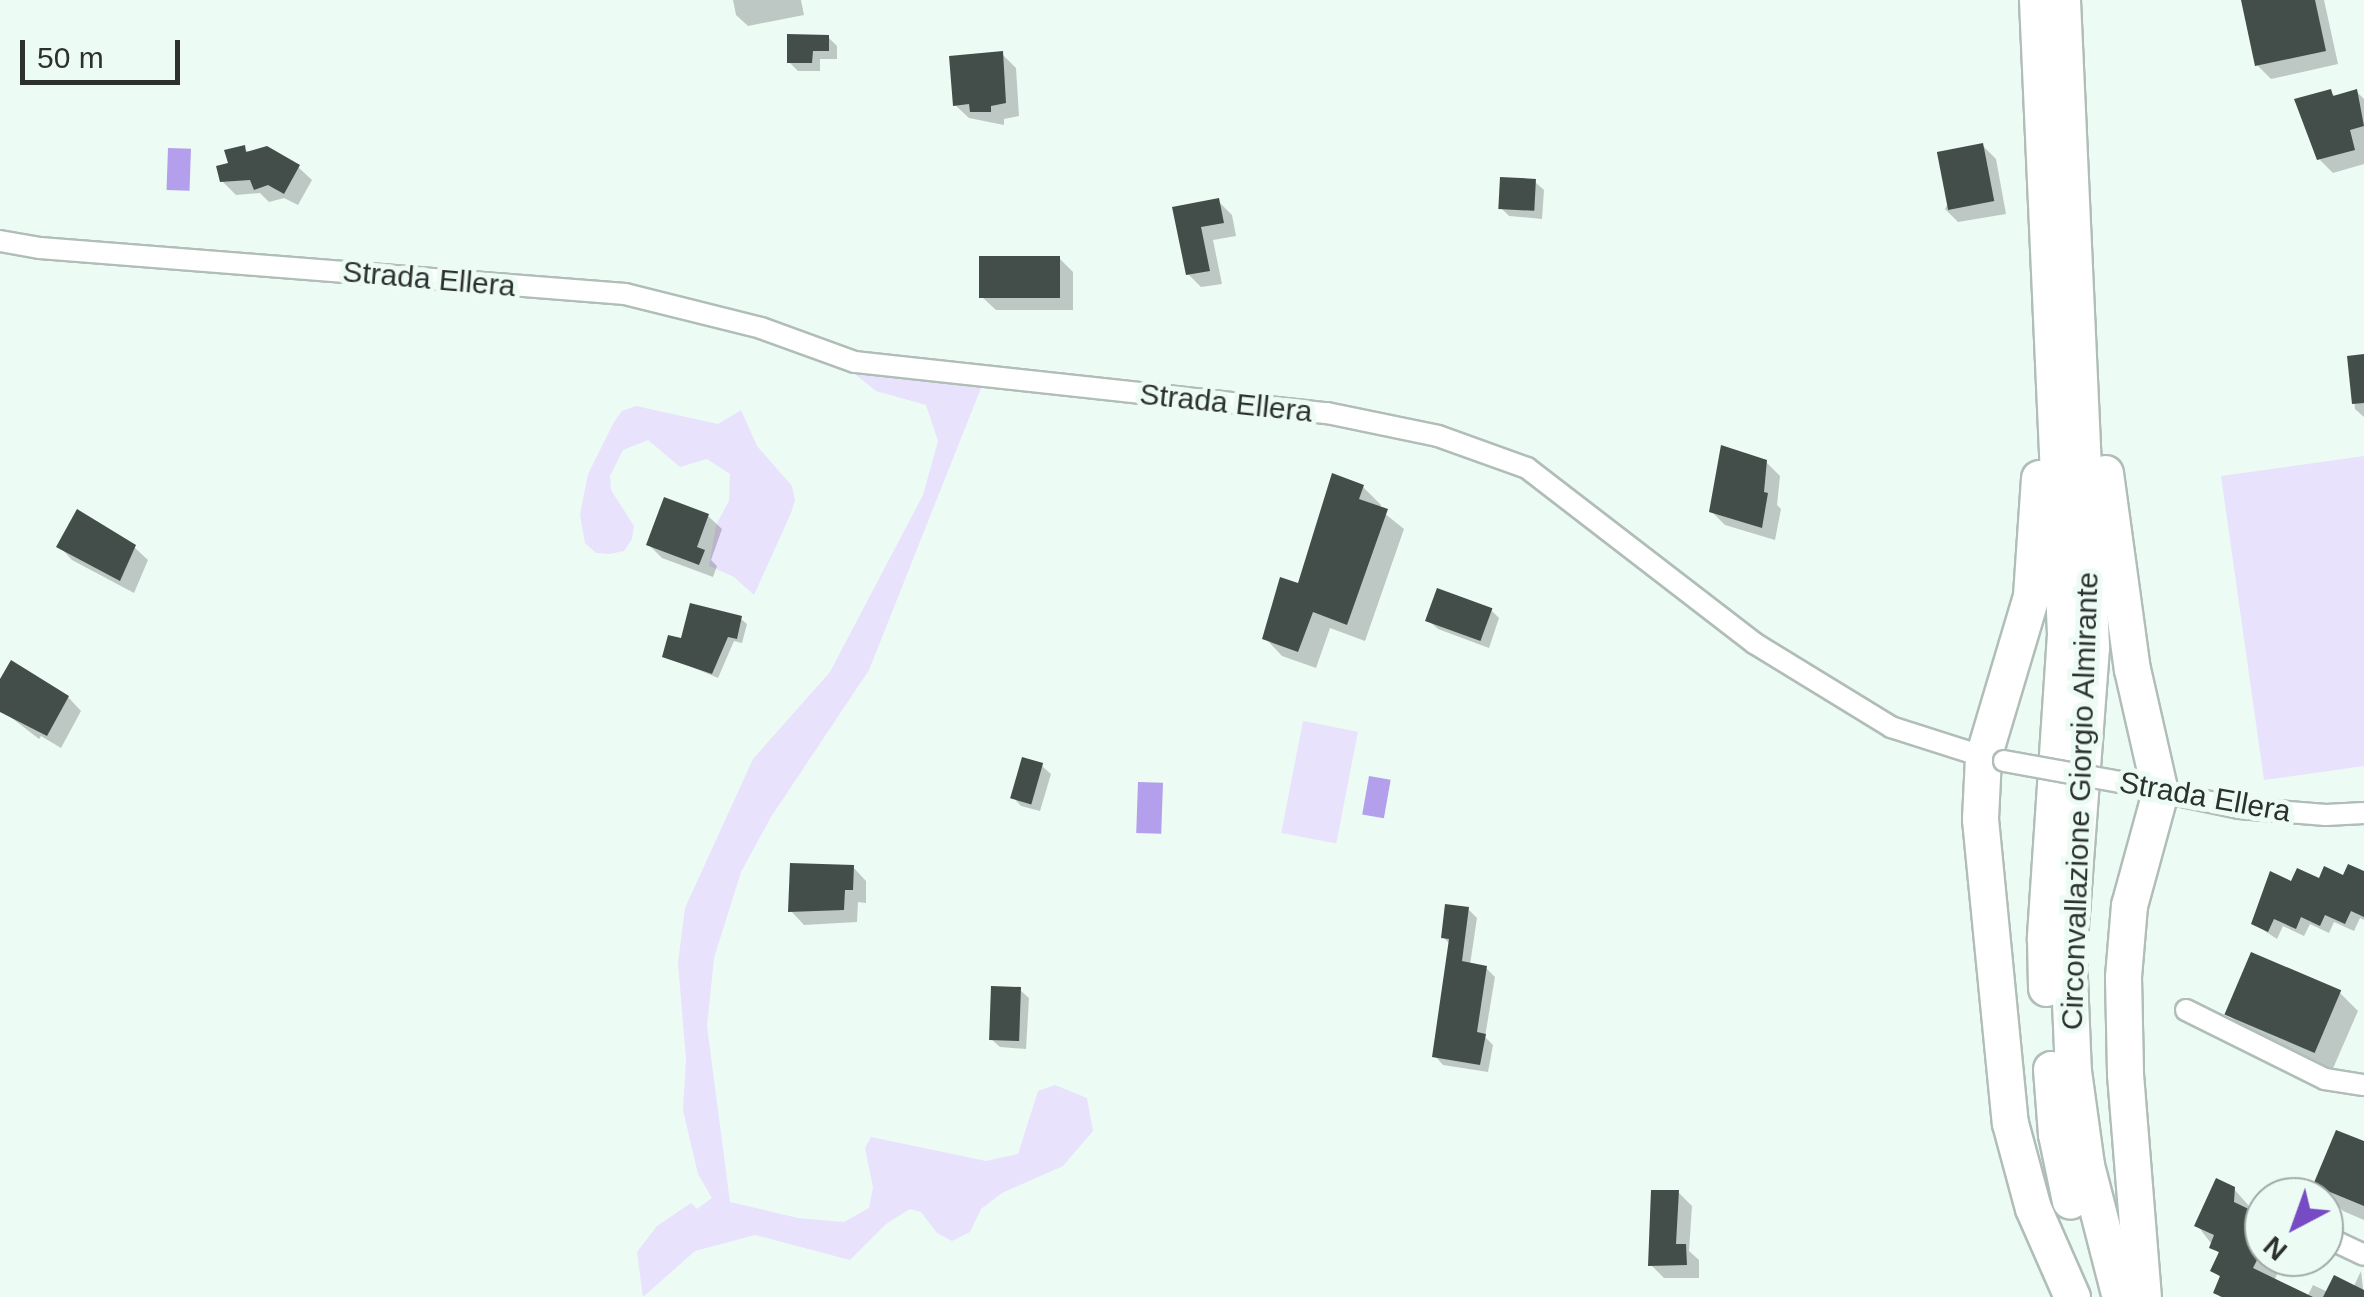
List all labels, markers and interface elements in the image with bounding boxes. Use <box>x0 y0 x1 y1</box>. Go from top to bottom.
scale bar <box>25 20 185 82</box>
text: 50 m <box>37 41 104 74</box>
street label: Strada Ellera <box>341 254 517 304</box>
street label: Strada Ellera <box>1138 376 1314 430</box>
street label: Circonvallazione Giorgio Almirante <box>2054 570 2106 1032</box>
street label: Strada Ellera <box>2116 764 2294 830</box>
north arrow <box>2244 1177 2344 1277</box>
text: N <box>2258 1230 2293 1267</box>

